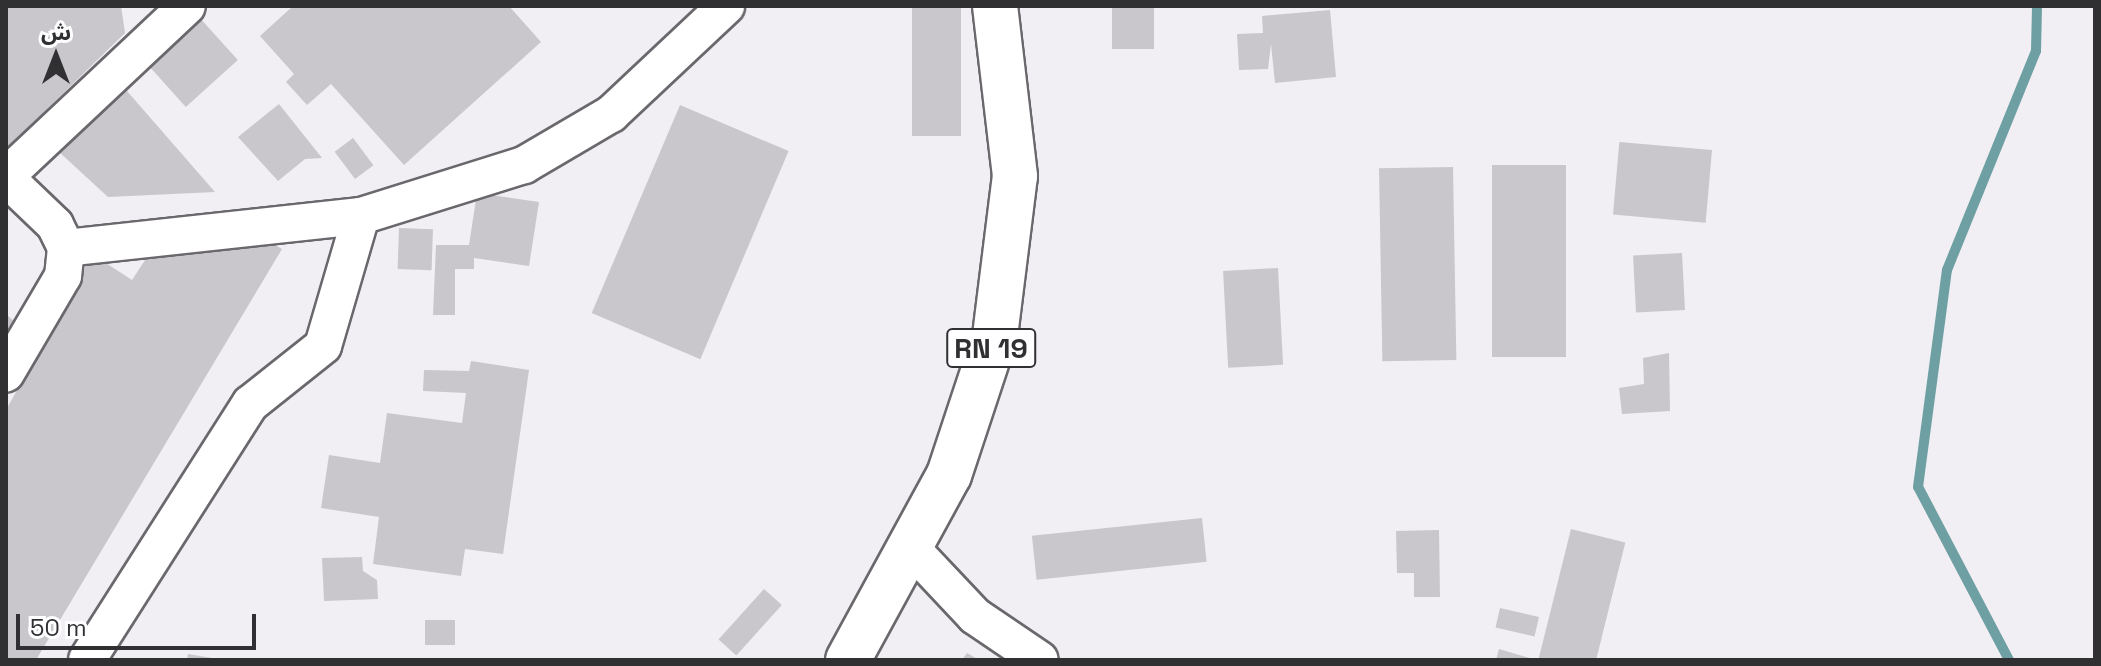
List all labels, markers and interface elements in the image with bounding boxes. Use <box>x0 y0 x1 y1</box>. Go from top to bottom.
north arrow <box>16 16 96 96</box>
text: ش <box>41 18 71 46</box>
road number: RN 19 <box>945 324 1037 372</box>
scale bar <box>20 598 260 648</box>
text: 50 m <box>30 612 87 643</box>

